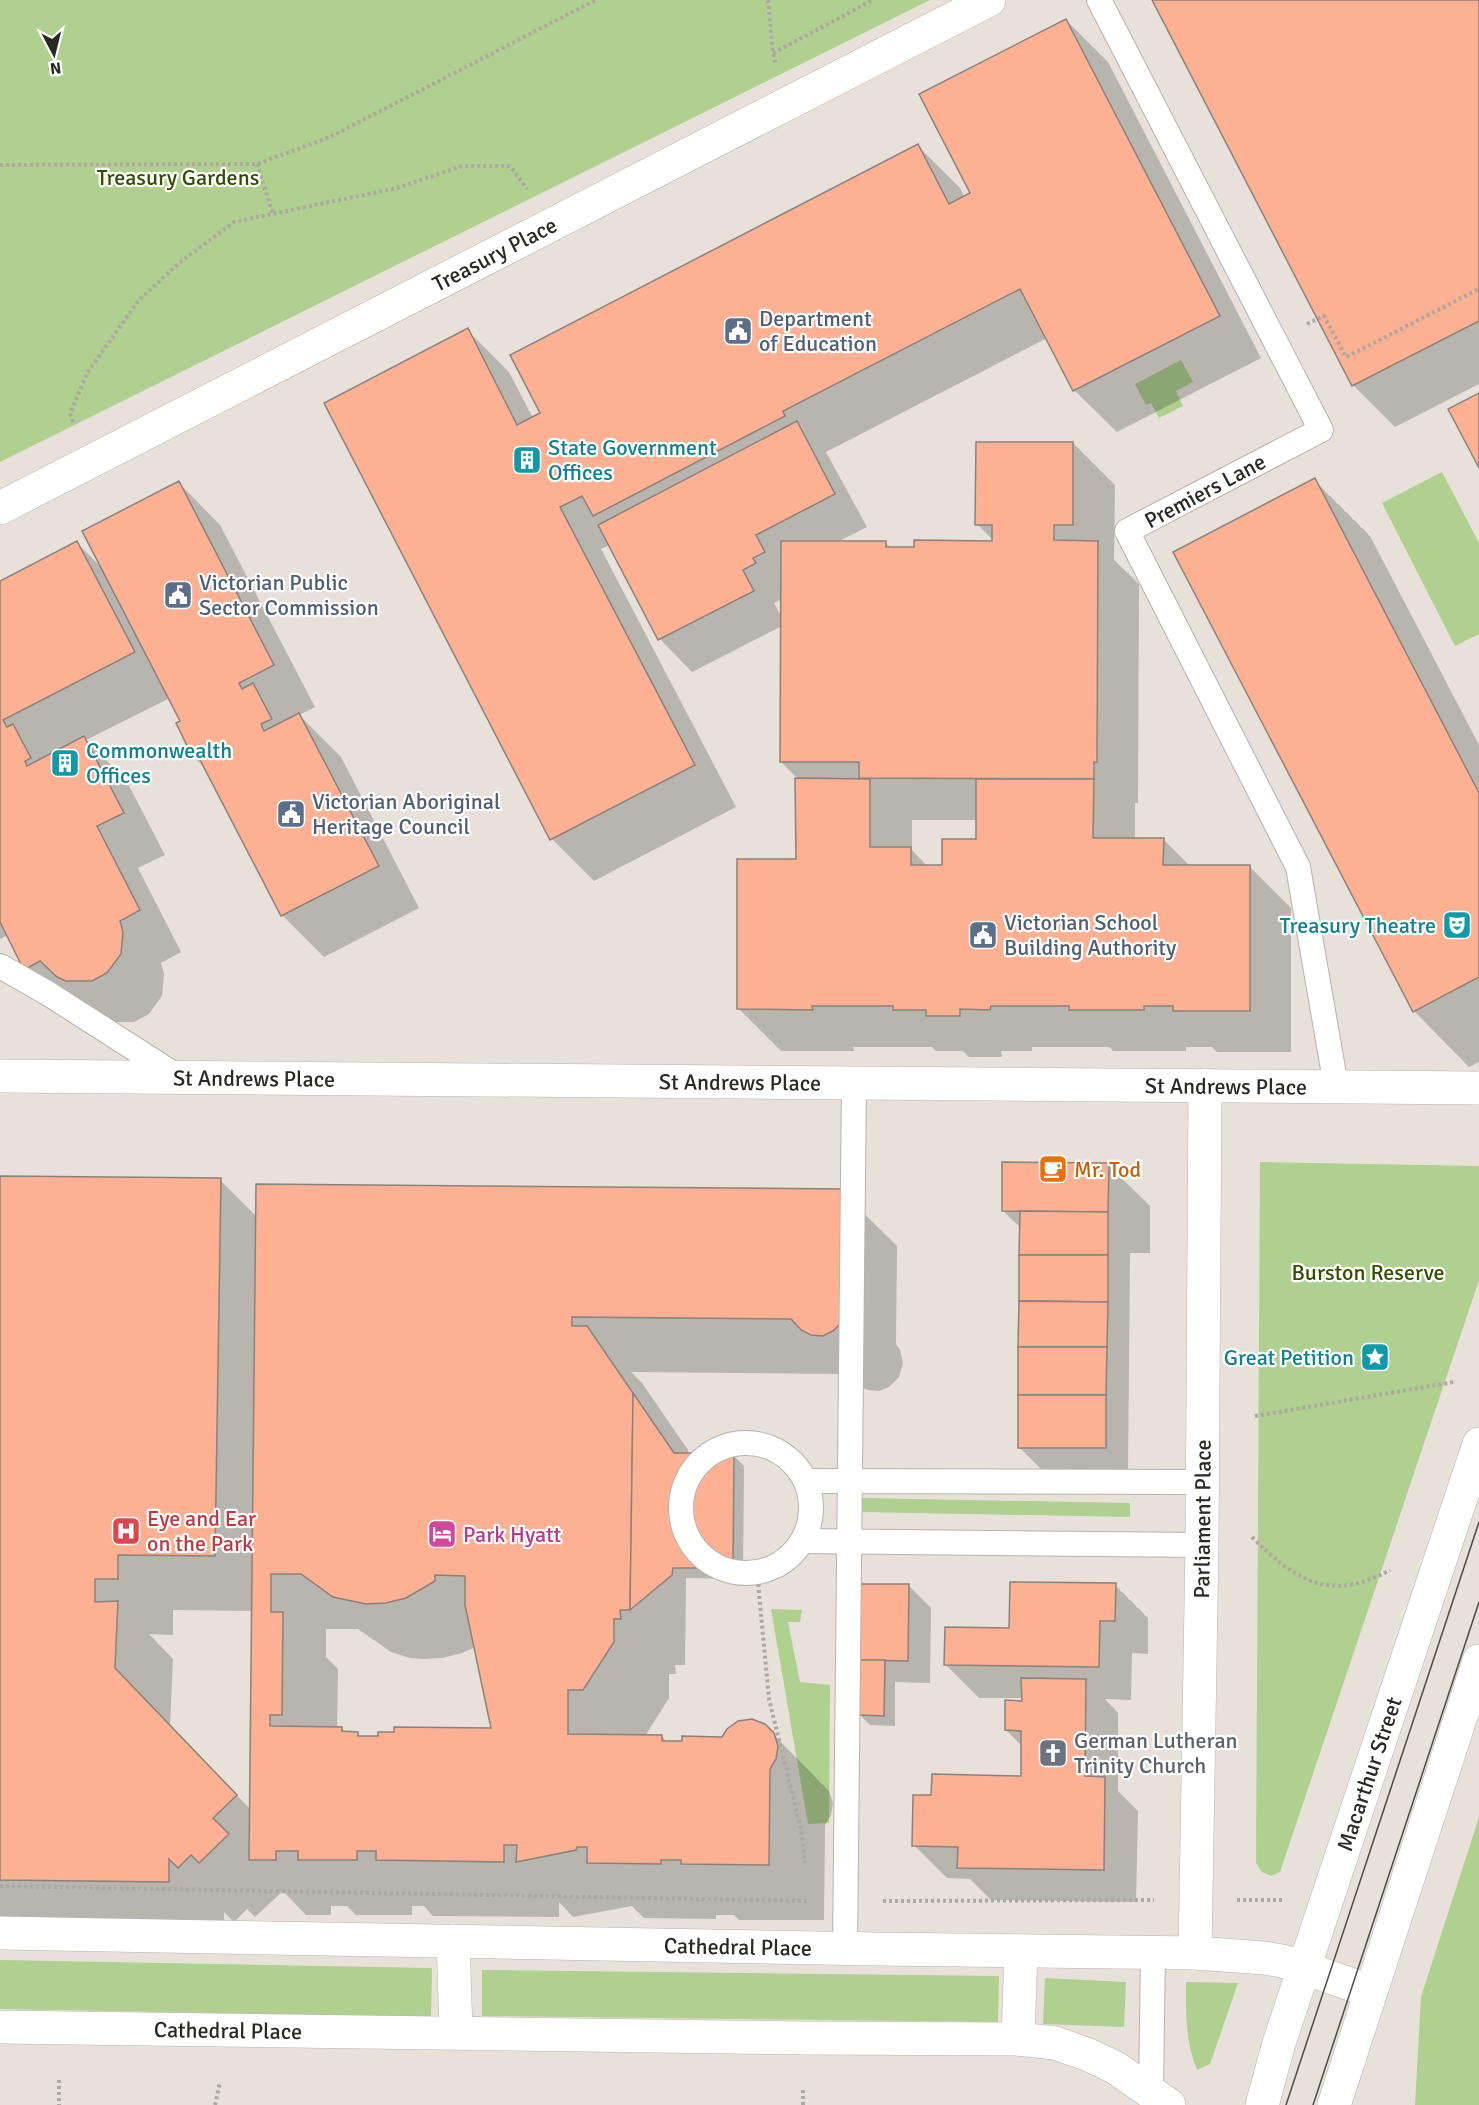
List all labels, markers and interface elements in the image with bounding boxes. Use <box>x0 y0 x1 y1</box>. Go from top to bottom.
north arrow <box>24 24 84 84</box>
text: N <box>49 57 62 78</box>
park label: Treasury Gardens <box>97 164 259 191</box>
street label: Treasury Place <box>428 211 561 297</box>
place label: Department of Education <box>759 305 877 357</box>
public building icon: Department of Education <box>722 315 754 347</box>
place label: State Government Offices <box>548 434 717 486</box>
building icon: State Government Offices <box>511 444 543 476</box>
street label: Premiers Lane <box>1140 448 1270 534</box>
place label: Victorian Public Sector Commission <box>199 569 379 621</box>
public building icon: Victorian Public Sector Commission <box>162 579 194 611</box>
place label: Commonwealth Offices <box>86 737 232 789</box>
building icon: Commonwealth Offices <box>49 747 81 779</box>
place label: Victorian Aboriginal Heritage Council <box>312 788 500 840</box>
public building icon: Victorian Aboriginal Heritage Council <box>275 798 307 830</box>
place label: Victorian School Building Authority <box>1004 909 1177 961</box>
theatre icon: Treasury Theatre <box>1441 909 1473 941</box>
place label: Treasury Theatre <box>1280 912 1436 939</box>
public building icon: Victorian School Building Authority <box>967 919 999 951</box>
street label: St Andrews Place <box>173 1064 335 1092</box>
street label: St Andrews Place <box>659 1068 821 1096</box>
street label: St Andrews Place <box>1145 1072 1307 1100</box>
cafe icon: Mr. Tod <box>1037 1153 1069 1185</box>
place label: Mr. Tod <box>1074 1156 1141 1183</box>
park label: Burston Reserve <box>1292 1259 1444 1286</box>
place icon: Great Petition <box>1359 1341 1391 1373</box>
place label: Great Petition <box>1224 1344 1354 1371</box>
street label: Parliament Place <box>1188 1439 1216 1599</box>
place label: Eye and Ear on the Park <box>147 1505 256 1557</box>
hospital icon: Eye and Ear on the Park <box>110 1515 142 1547</box>
hotel icon: Park Hyatt <box>426 1518 458 1550</box>
place label: Park Hyatt <box>463 1521 562 1548</box>
street label: Macarthur Street <box>1331 1693 1407 1855</box>
place label: German Lutheran Trinity Church <box>1074 1727 1238 1779</box>
church icon: German Lutheran Trinity Church <box>1037 1737 1069 1769</box>
street label: Cathedral Place <box>664 1932 812 1961</box>
street label: Cathedral Place <box>154 2016 302 2045</box>

